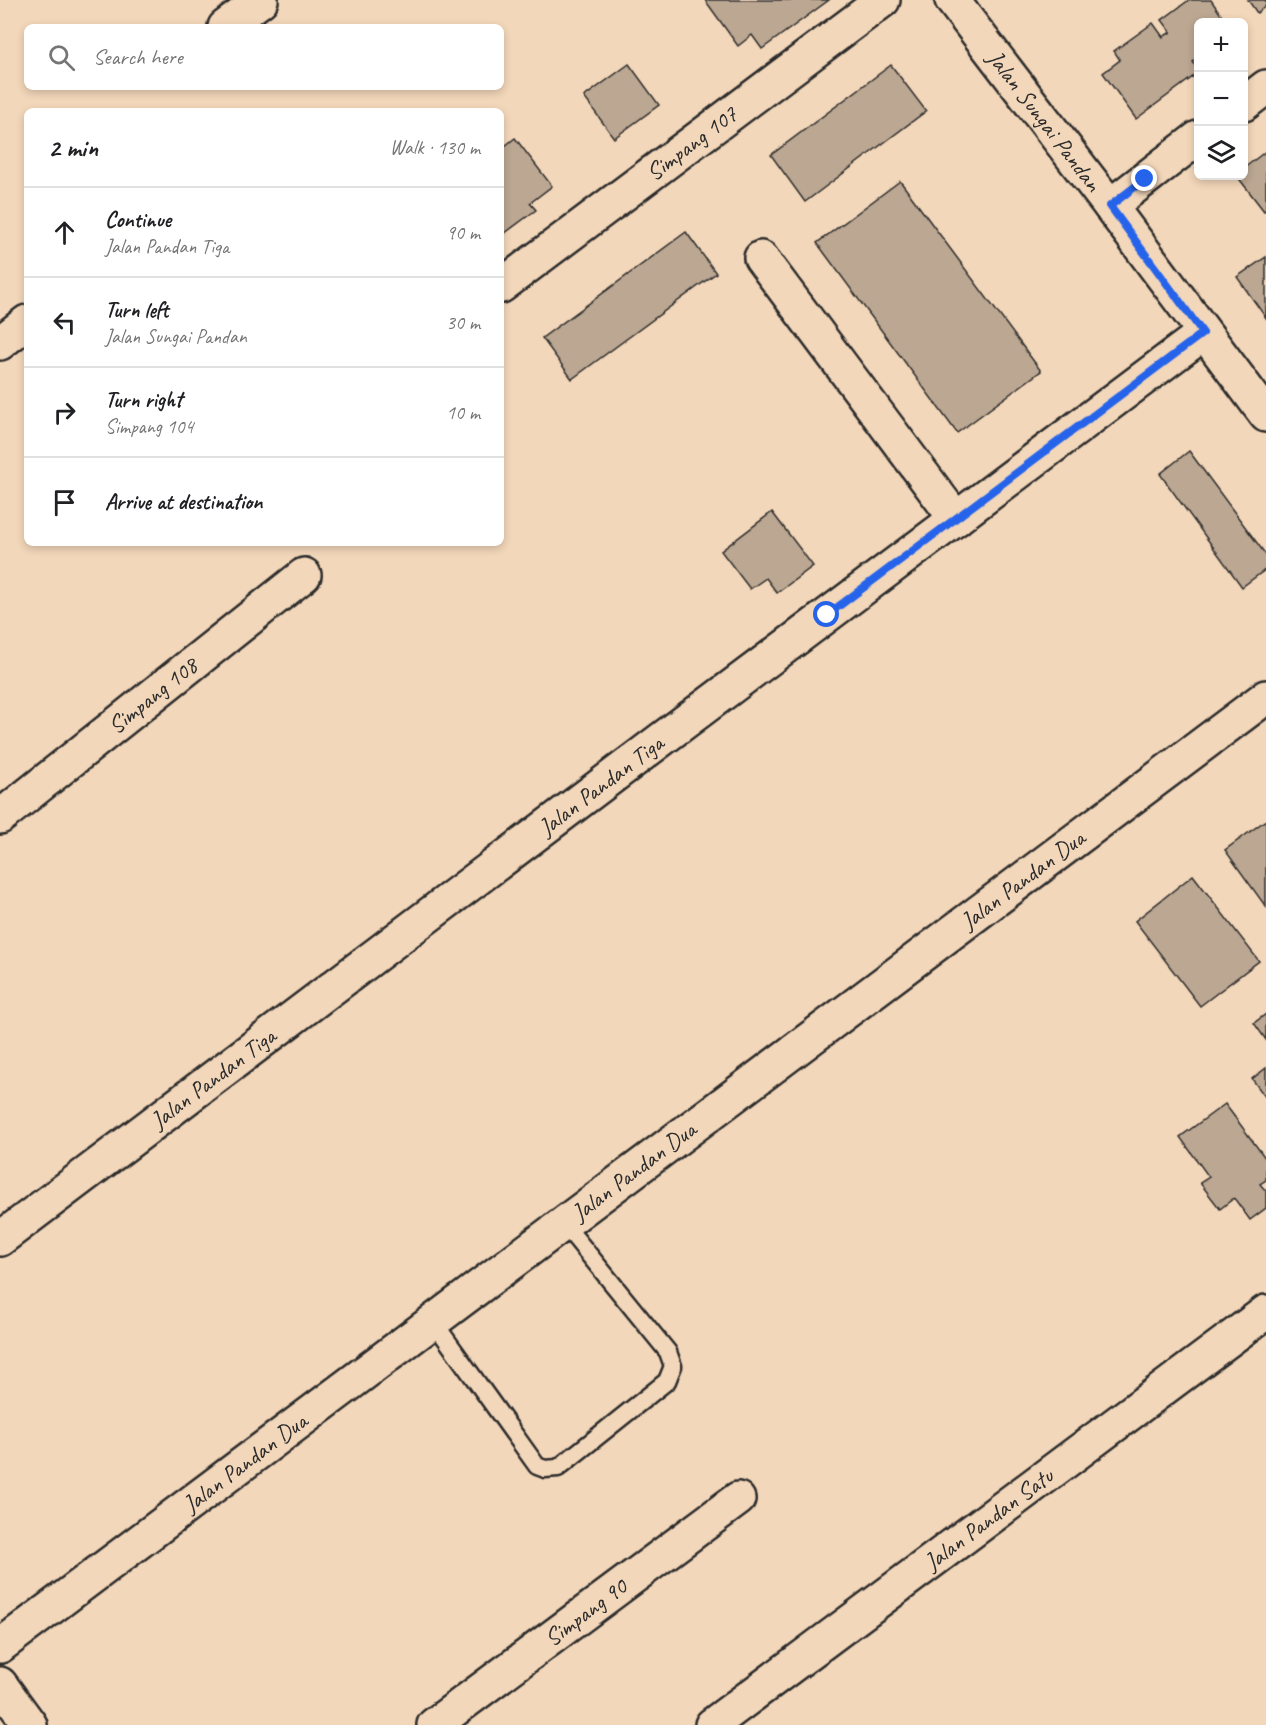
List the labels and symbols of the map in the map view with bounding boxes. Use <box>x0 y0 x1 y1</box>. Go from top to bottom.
street label: Jalan Sungai Pandan <box>980 43 1109 198</box>
street label: Simpang 107 <box>640 99 744 187</box>
route end <box>1131 165 1157 191</box>
route start <box>813 601 839 627</box>
street label: Simpang 108 <box>102 649 205 740</box>
street label: Jalan Pandan Tiga <box>532 727 671 843</box>
street label: Jalan Pandan Dua <box>954 822 1092 936</box>
street label: Jalan Pandan Tiga <box>144 1020 283 1136</box>
street label: Jalan Pandan Dua <box>565 1113 704 1228</box>
street label: Jalan Pandan Dua <box>176 1405 315 1519</box>
street label: Jalan Pandan Satu <box>917 1460 1061 1577</box>
street label: Simpang 90 <box>538 1570 635 1653</box>

